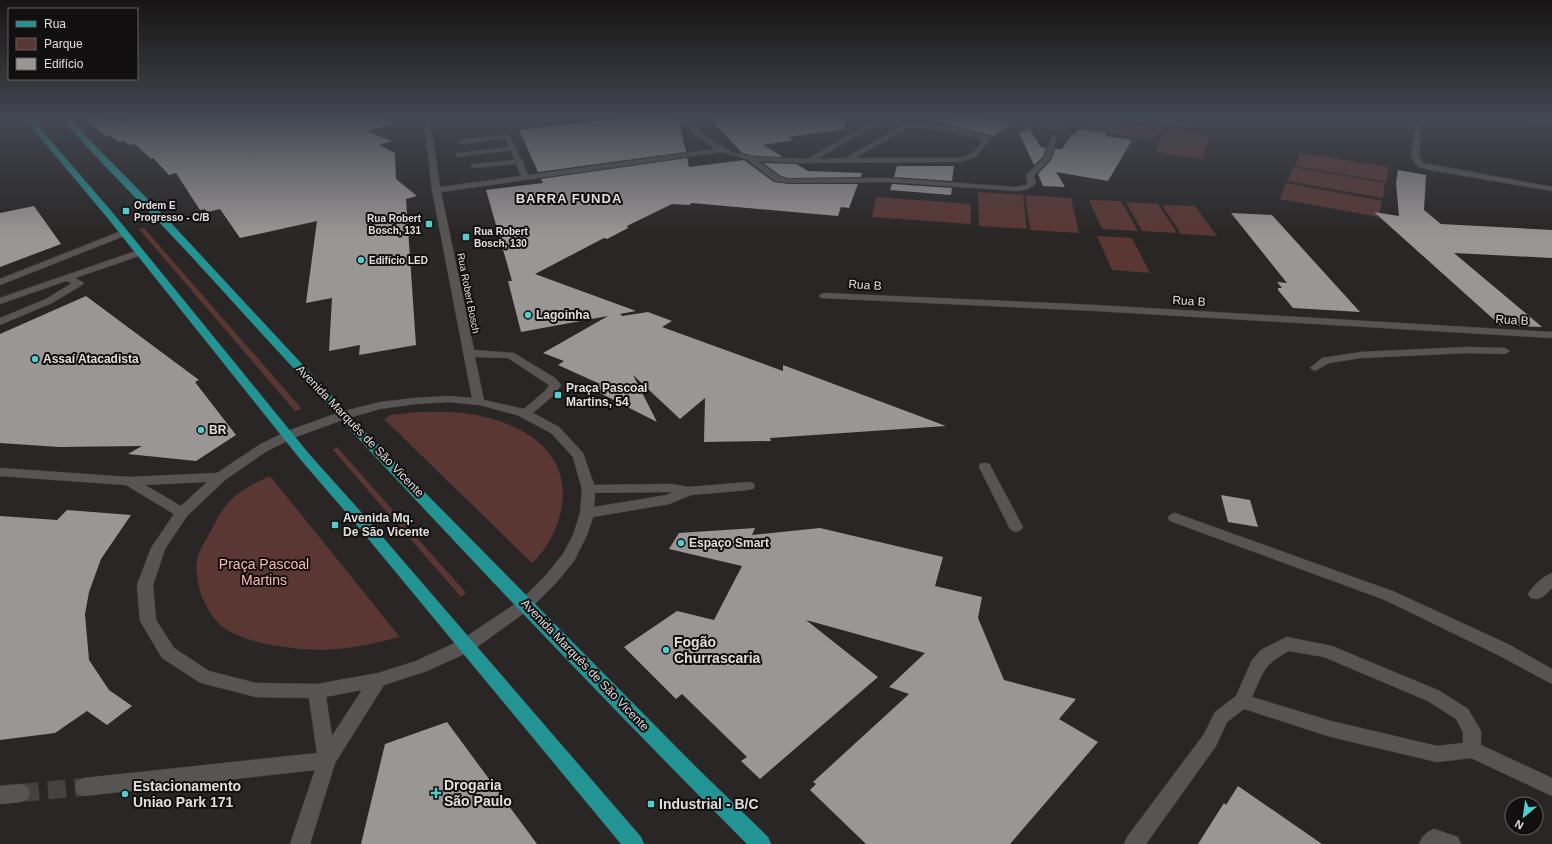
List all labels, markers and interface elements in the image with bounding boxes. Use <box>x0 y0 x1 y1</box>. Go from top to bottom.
legend <box>8 8 138 80</box>
text: Rua <box>44 17 66 31</box>
text: Parque <box>44 37 83 51</box>
text: Edifício <box>44 57 84 71</box>
district label: BARRA FUNDA <box>516 191 622 206</box>
place label: Ordem E Progresso - C/B <box>134 200 210 223</box>
marker: Ordem E Progresso - C/B <box>121 206 131 216</box>
place label: Rua Robert Bosch, 131 <box>367 213 422 236</box>
marker: Rua Robert Bosch, 131 <box>424 219 434 229</box>
place label: Rua Robert Bosch, 130 <box>474 226 529 249</box>
marker: Rua Robert Bosch, 130 <box>461 232 471 242</box>
street label: Rua Robert Bosch <box>455 252 482 334</box>
marker: Edifício LED <box>356 255 366 265</box>
place label: Edifício LED <box>369 255 428 266</box>
street label: Rua B <box>848 277 882 293</box>
street label: Rua B <box>1172 293 1206 309</box>
place label: Lagoinha <box>536 308 590 322</box>
marker: Lagoinha <box>523 310 533 320</box>
street label: Rua B <box>1495 312 1529 328</box>
place label: Assaí Atacadista <box>43 352 139 366</box>
marker: Assaí Atacadista <box>30 354 40 364</box>
street label: Avenida Marquês de São Vicente <box>293 362 427 500</box>
place label: Praça Pascoal Martins, 54 <box>566 381 647 409</box>
marker: Praça Pascoal Martins, 54 <box>553 390 563 400</box>
place label: BR <box>209 423 227 437</box>
marker: BR <box>196 425 206 435</box>
place label: Avenida Mq. De São Vicente <box>343 511 430 539</box>
marker: Avenida Mq. De São Vicente <box>330 520 340 530</box>
place label: Espaço Smart <box>689 536 769 550</box>
marker: Espaço Smart <box>676 538 686 548</box>
park label: Praça Pascoal Martins <box>219 556 309 588</box>
street label: Avenida Marquês de São Vicente <box>518 596 652 734</box>
place label: Fogão Churrascaria <box>674 634 761 666</box>
marker: Fogão Churrascaria <box>661 645 671 655</box>
place label: Drogaria São Paulo <box>444 777 512 809</box>
place label: Estacionamento Uniao Park 171 <box>133 778 241 810</box>
marker: Drogaria São Paulo <box>431 788 441 798</box>
marker: Estacionamento Uniao Park 171 <box>120 789 130 799</box>
place label: Industrial - B/C <box>659 796 759 812</box>
north arrow <box>1504 796 1544 836</box>
marker: Industrial - B/C <box>646 799 656 809</box>
text: N <box>1513 818 1526 832</box>

